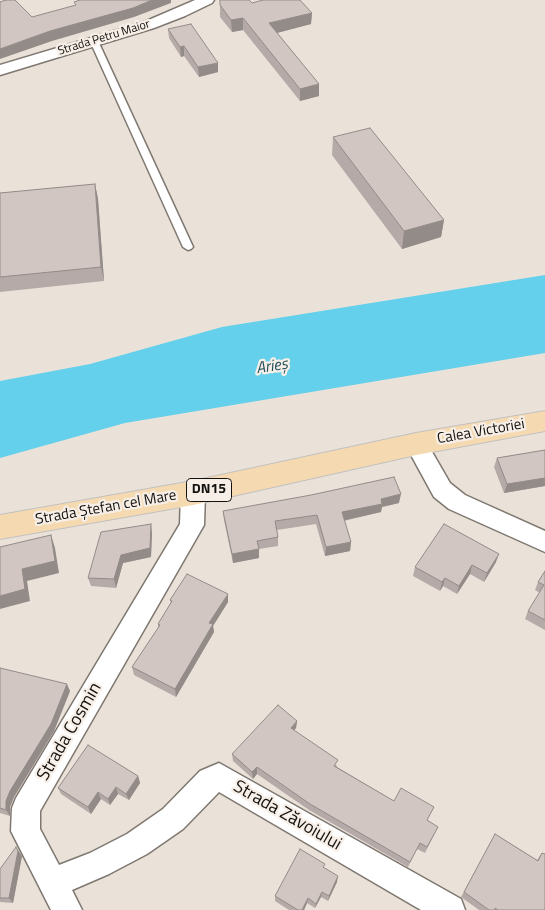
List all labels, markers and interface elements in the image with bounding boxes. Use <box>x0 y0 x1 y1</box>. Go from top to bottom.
street label: Strada Petru Maior <box>56 17 152 59</box>
water label: Arieș <box>255 355 289 379</box>
street label: Calea Victoriei <box>436 415 526 449</box>
road number: DN15 <box>186 478 232 502</box>
street label: Strada Ștefan cel Mare <box>34 487 178 529</box>
street label: Strada Cosmin <box>33 679 107 785</box>
street label: Strada Zăvoiului <box>229 776 345 856</box>

